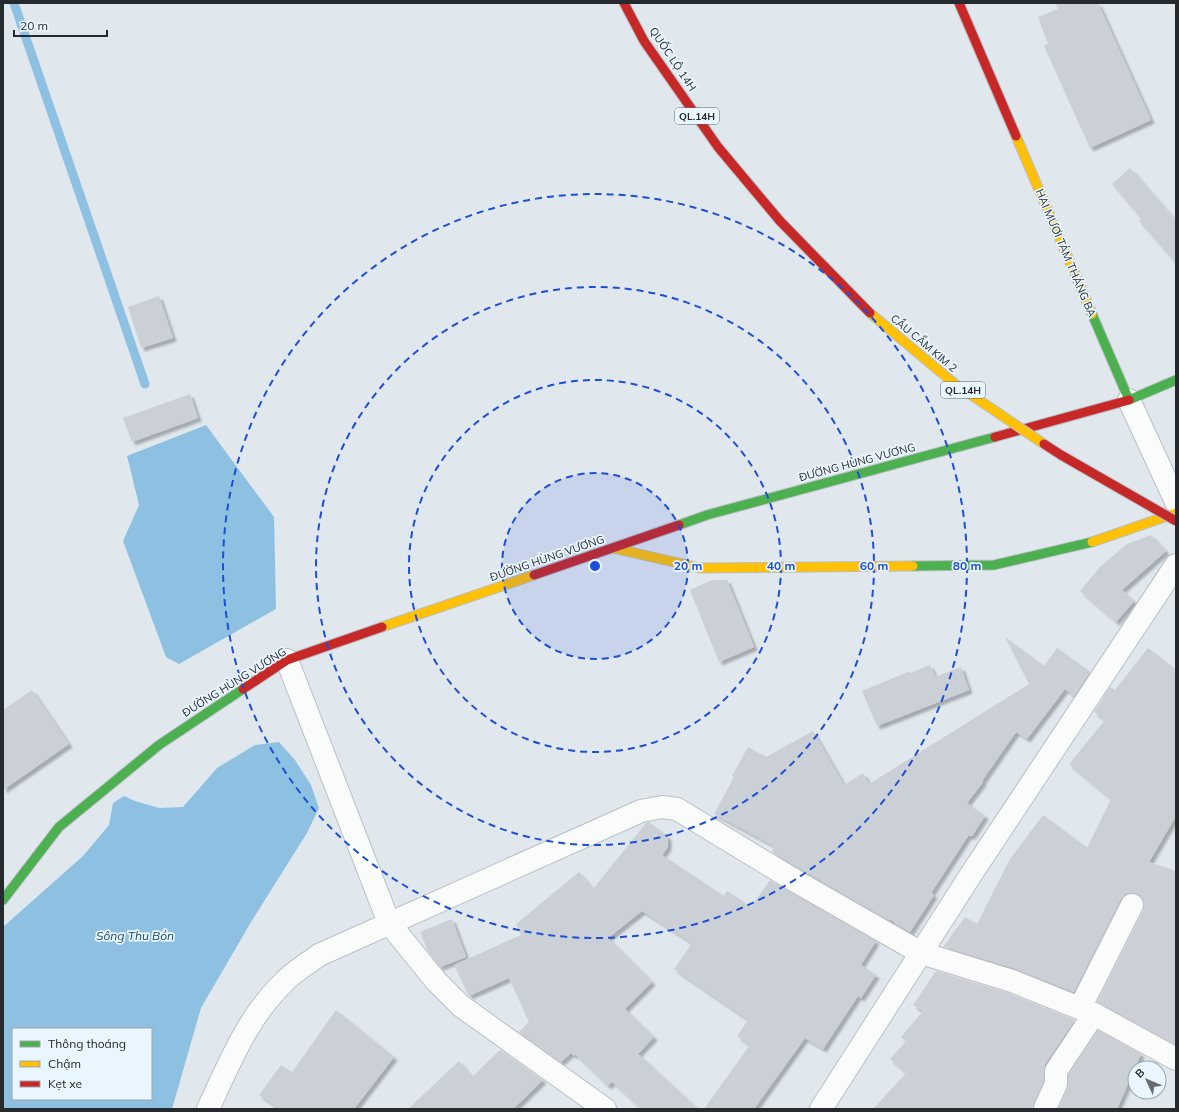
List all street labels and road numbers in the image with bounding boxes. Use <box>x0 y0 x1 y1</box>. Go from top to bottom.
street label: QUỐC LỘ 14H <box>647 24 700 94</box>
road number: QL.14H <box>675 108 719 124</box>
street label: HAI MƯƠI TÁM THÁNG BA <box>1033 187 1099 319</box>
street label: CẦU CẨM KIM 2 <box>888 310 961 375</box>
road number: QL.14H <box>941 382 985 398</box>
street label: ĐƯỜNG HÙNG VƯƠNG <box>797 440 917 484</box>
street label: ĐƯỜNG HÙNG VƯƠNG <box>488 532 606 584</box>
street label: ĐƯỜNG HÙNG VƯƠNG <box>179 644 289 720</box>

